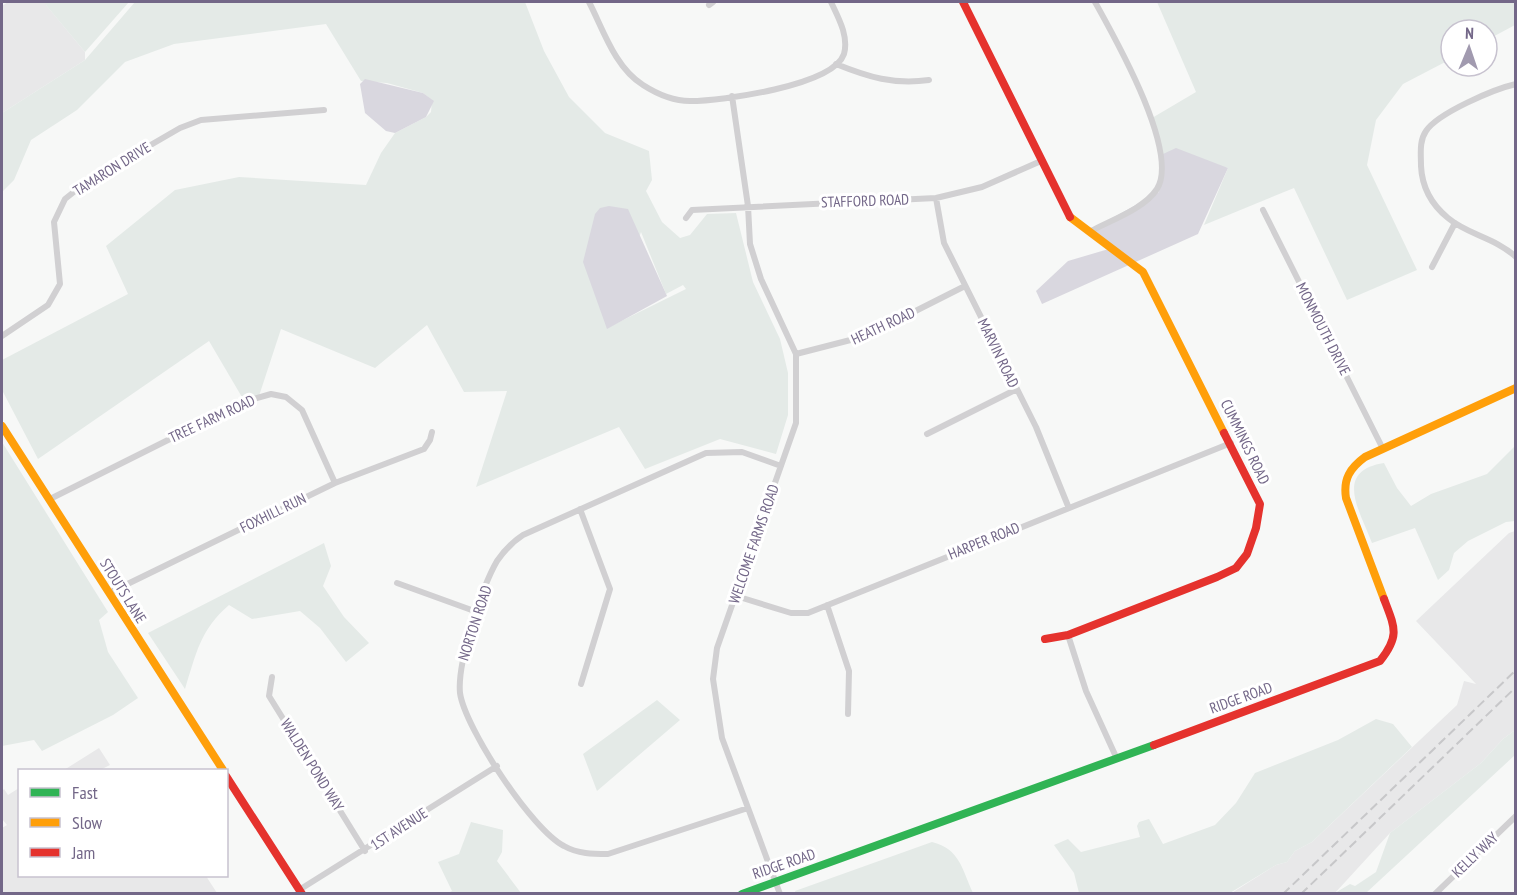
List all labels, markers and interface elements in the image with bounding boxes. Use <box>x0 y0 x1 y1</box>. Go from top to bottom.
north arrow <box>1439 18 1499 78</box>
text: N <box>1465 23 1474 43</box>
street label: TAMARON DRIVE <box>69 137 154 200</box>
street label: STAFFORD ROAD <box>821 189 909 212</box>
street label: MONMOUTH DRIVE <box>1292 279 1355 378</box>
street label: HEATH ROAD <box>848 302 918 349</box>
street label: MARVIN ROAD <box>974 315 1023 391</box>
street label: TREE FARM ROAD <box>166 390 258 447</box>
street label: CUMMINGS ROAD <box>1217 396 1274 487</box>
street label: WELCOME FARMS ROAD <box>724 481 783 606</box>
street label: FOXHILL RUN <box>237 488 309 537</box>
street label: HARPER ROAD <box>945 518 1023 564</box>
street label: STOUTS LANE <box>96 555 151 627</box>
street label: NORTON ROAD <box>453 583 496 663</box>
street label: RIDGE ROAD <box>1207 677 1275 718</box>
street label: WALDEN POND WAY <box>277 715 348 814</box>
legend <box>18 769 228 877</box>
text: Fast <box>72 781 98 804</box>
street label: 1ST AVENUE <box>367 803 431 854</box>
text: Slow <box>72 811 103 834</box>
street label: KELLY WAY <box>1447 828 1502 881</box>
text: Jam <box>71 841 95 864</box>
street label: RIDGE ROAD <box>750 844 818 883</box>

